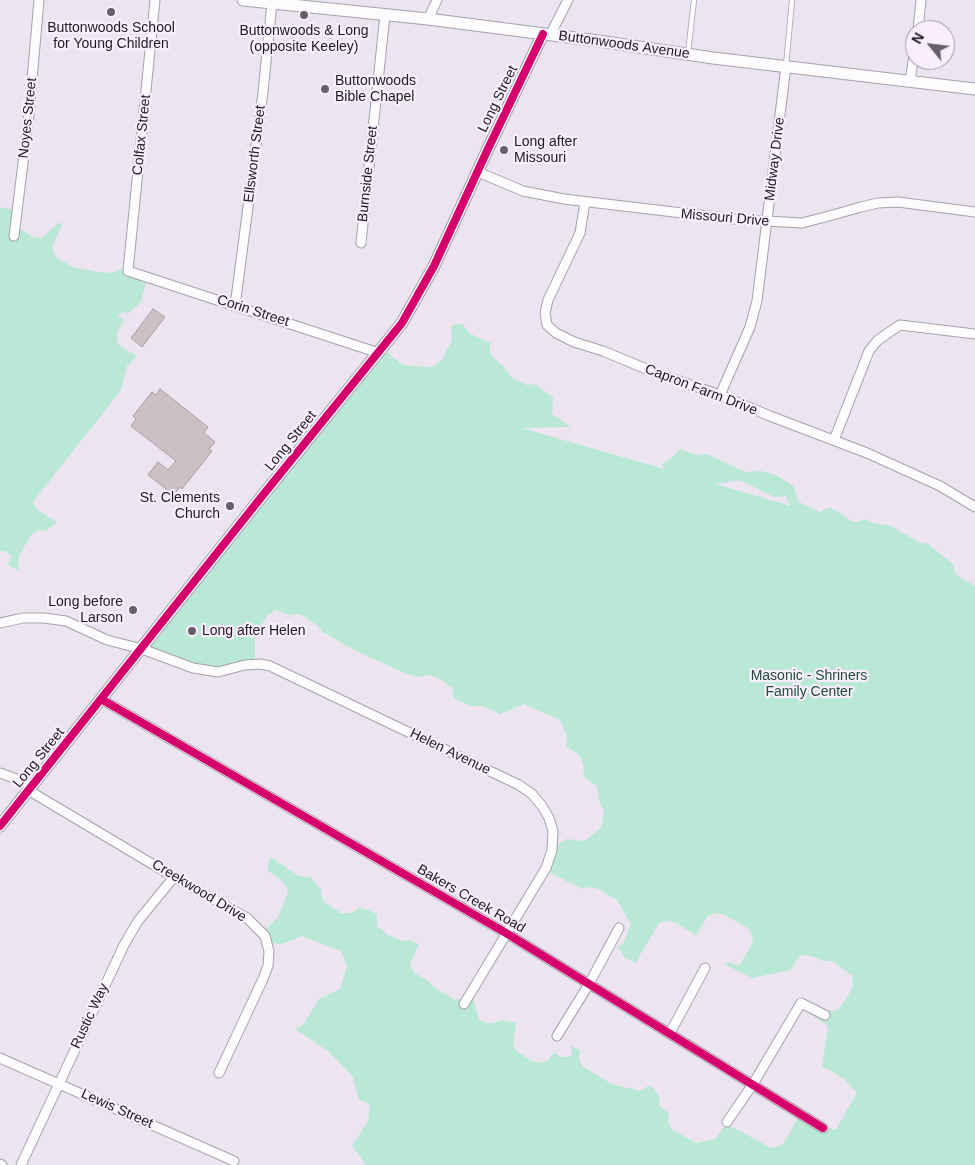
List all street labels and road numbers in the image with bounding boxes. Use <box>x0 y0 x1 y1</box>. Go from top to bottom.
street label: Buttonwoods Avenue <box>557 27 691 63</box>
street label: Long Street <box>475 63 521 135</box>
street label: Noyes Street <box>15 77 41 159</box>
street label: Colfax Street <box>129 94 155 176</box>
street label: Ellsworth Street <box>241 104 269 204</box>
street label: Midway Drive <box>762 116 788 202</box>
street label: Burnside Street <box>355 125 381 223</box>
street label: Missouri Drive <box>680 206 770 230</box>
street label: Corin Street <box>215 291 291 331</box>
street label: Capron Farm Drive <box>642 361 760 419</box>
street label: Long Street <box>262 408 320 474</box>
street label: Long Street <box>10 725 68 791</box>
street label: Helen Avenue <box>407 725 493 779</box>
street label: Creekwood Drive <box>149 856 249 926</box>
street label: Bakers Creek Road <box>414 861 528 937</box>
street label: Rustic Way <box>68 981 112 1051</box>
street label: Lewis Street <box>78 1086 156 1132</box>

